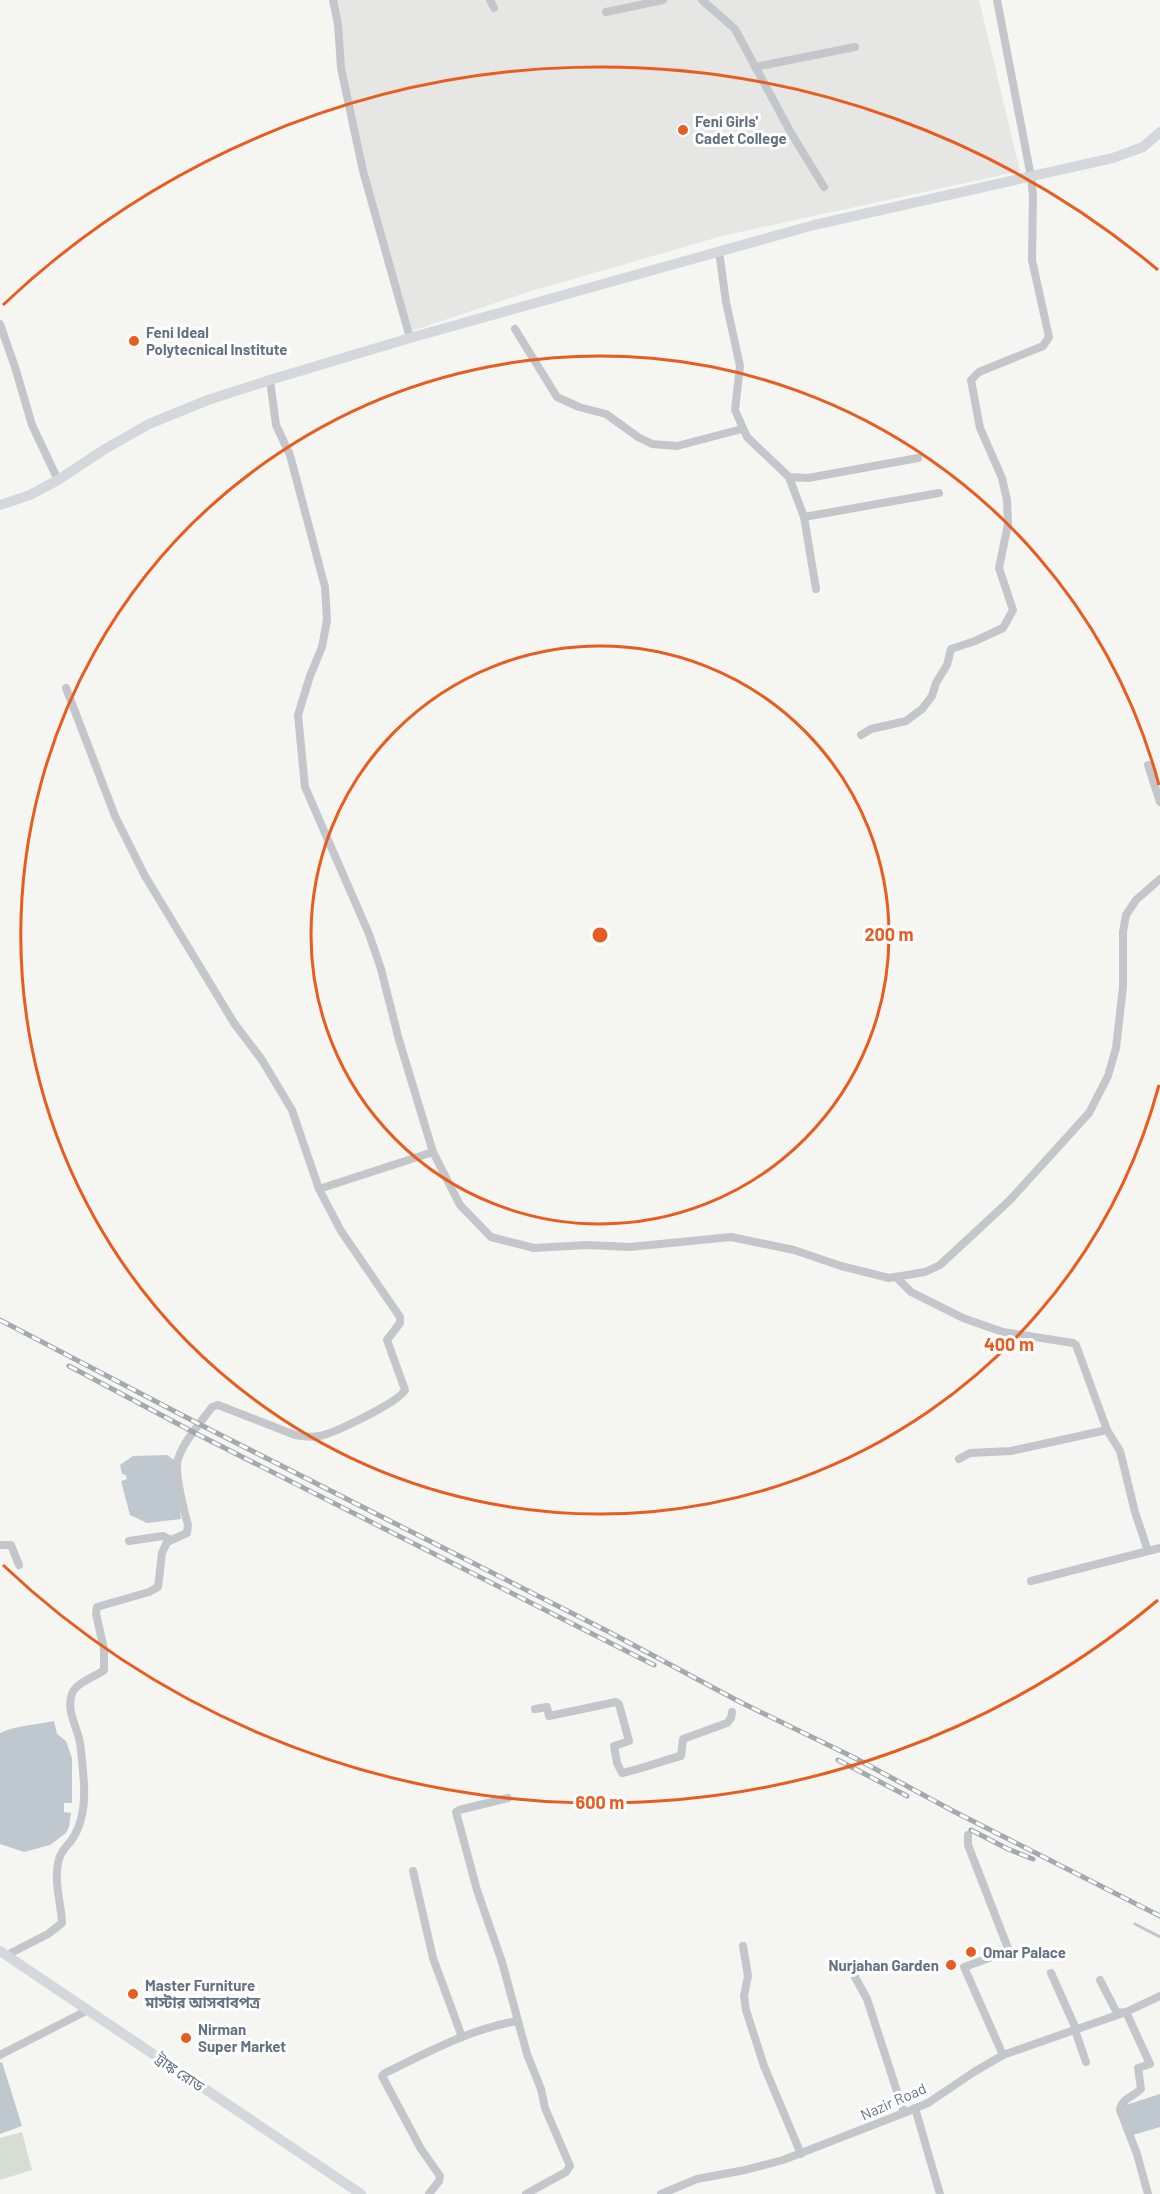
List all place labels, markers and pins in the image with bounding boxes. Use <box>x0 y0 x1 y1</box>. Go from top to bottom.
place label: Feni Girls' Cadet College <box>695 112 787 147</box>
marker: Feni Girls' Cadet College <box>676 123 690 137</box>
place label: Feni Ideal Polytecnical Institute <box>146 323 287 358</box>
marker: Feni Ideal Polytecnical Institute <box>127 334 141 348</box>
centre of rings <box>590 925 610 945</box>
place label: Omar Palace <box>983 1943 1066 1961</box>
marker: Omar Palace <box>964 1945 978 1959</box>
place label: Nurjahan Garden <box>829 1956 939 1974</box>
marker: Nurjahan Garden <box>944 1958 958 1972</box>
place label: Master Furniture মাস্টার আসবাবপত্র <box>144 1976 261 2011</box>
marker: Master Furniture মাস্টার আসবাবপত্র <box>126 1987 140 2001</box>
place label: Nirman Super Market <box>198 2020 286 2055</box>
marker: Nirman Super Market <box>179 2031 193 2045</box>

